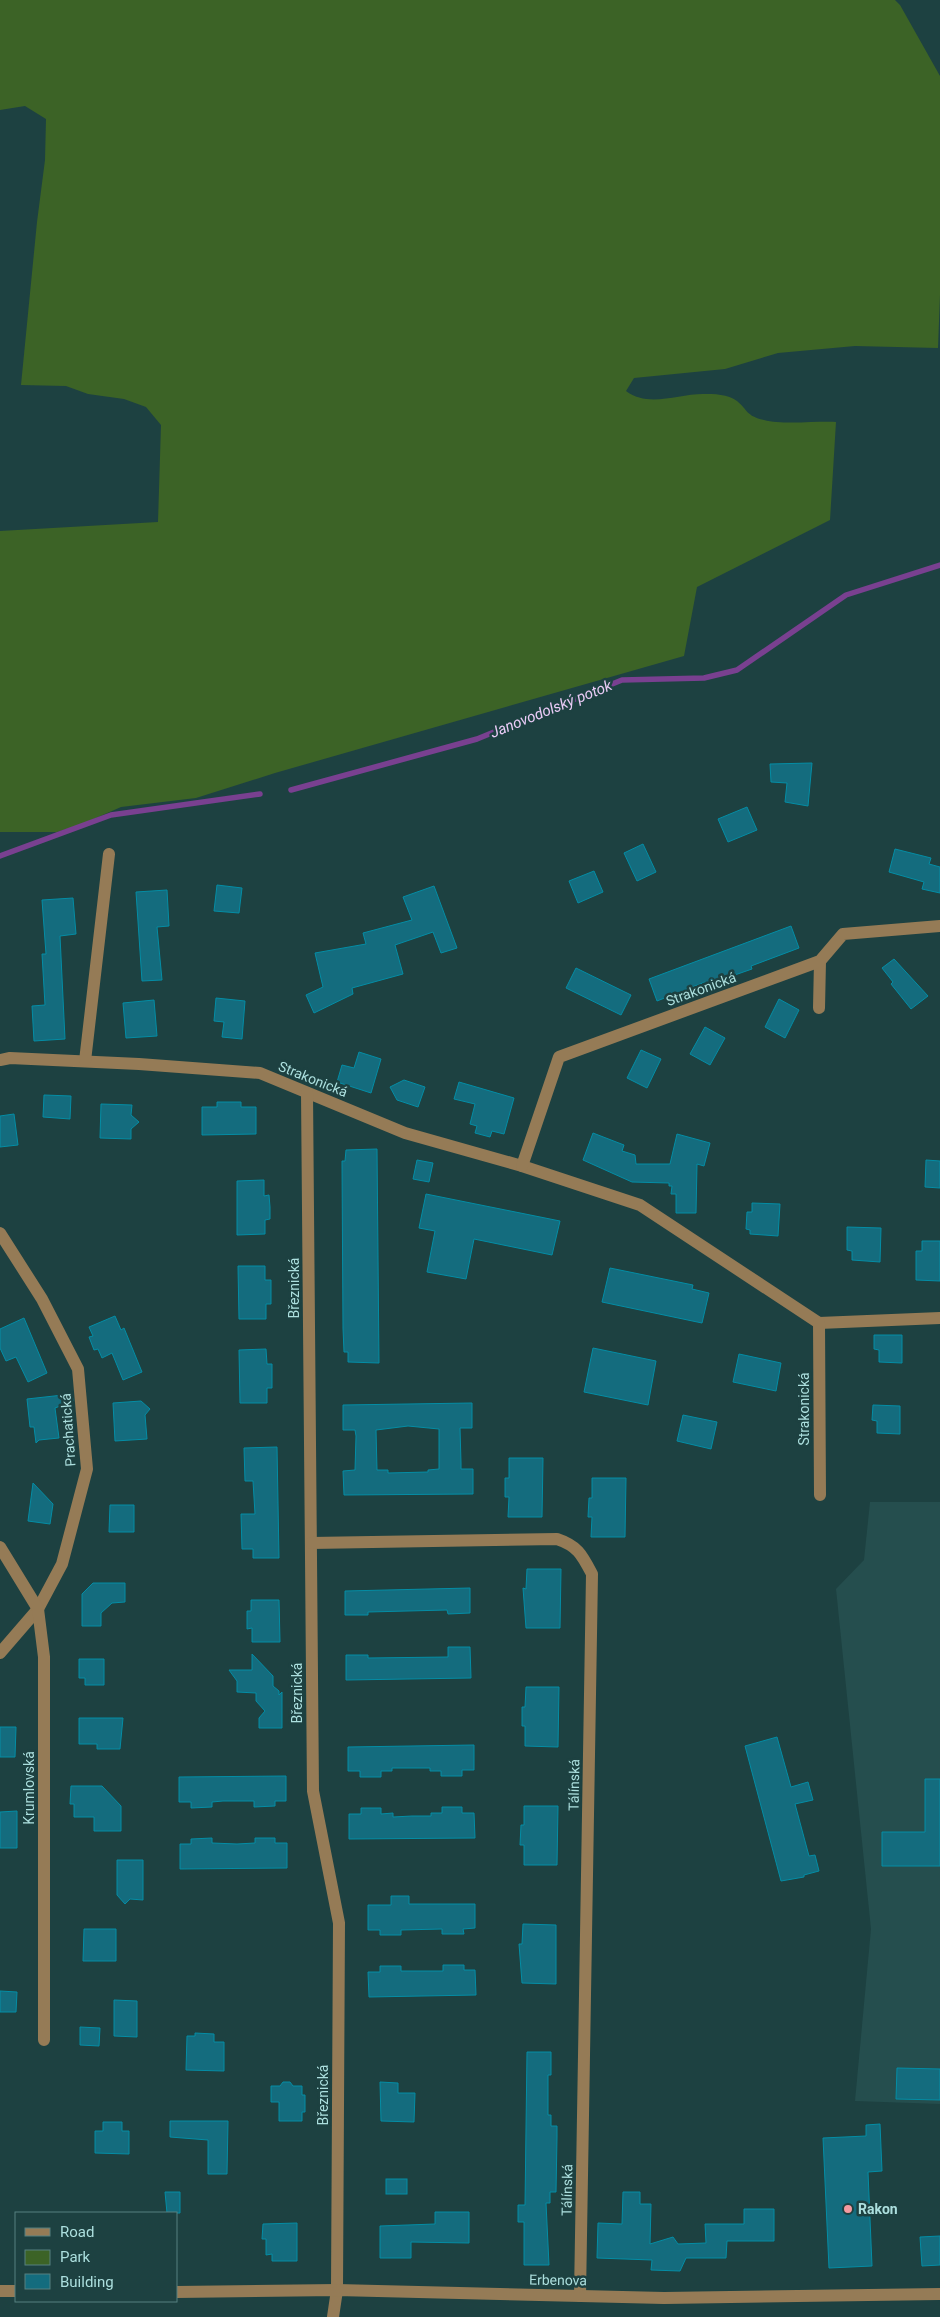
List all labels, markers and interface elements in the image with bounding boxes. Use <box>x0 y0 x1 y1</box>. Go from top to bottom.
water label: Janovodolský potok <box>488 676 615 742</box>
street label: Strakonická <box>664 969 738 1009</box>
street label: Strakonická <box>276 1058 350 1100</box>
street label: Březnická <box>286 1258 302 1318</box>
street label: Strakonická <box>796 1372 812 1446</box>
street label: Prachatická <box>57 1393 79 1467</box>
street label: Březnická <box>289 1663 305 1723</box>
street label: Krumlovská <box>21 1751 37 1825</box>
street label: Tálínská <box>566 1759 582 1811</box>
street label: Březnická <box>315 2065 331 2125</box>
street label: Tálínská <box>559 2164 575 2216</box>
place label: Rakon <box>858 2201 898 2217</box>
marker: Rakon <box>842 2203 854 2215</box>
legend <box>15 2212 178 2302</box>
text: Road <box>60 2223 94 2241</box>
text: Park <box>60 2248 91 2266</box>
street label: Erbenova <box>529 2271 587 2289</box>
text: Building <box>60 2273 114 2291</box>

